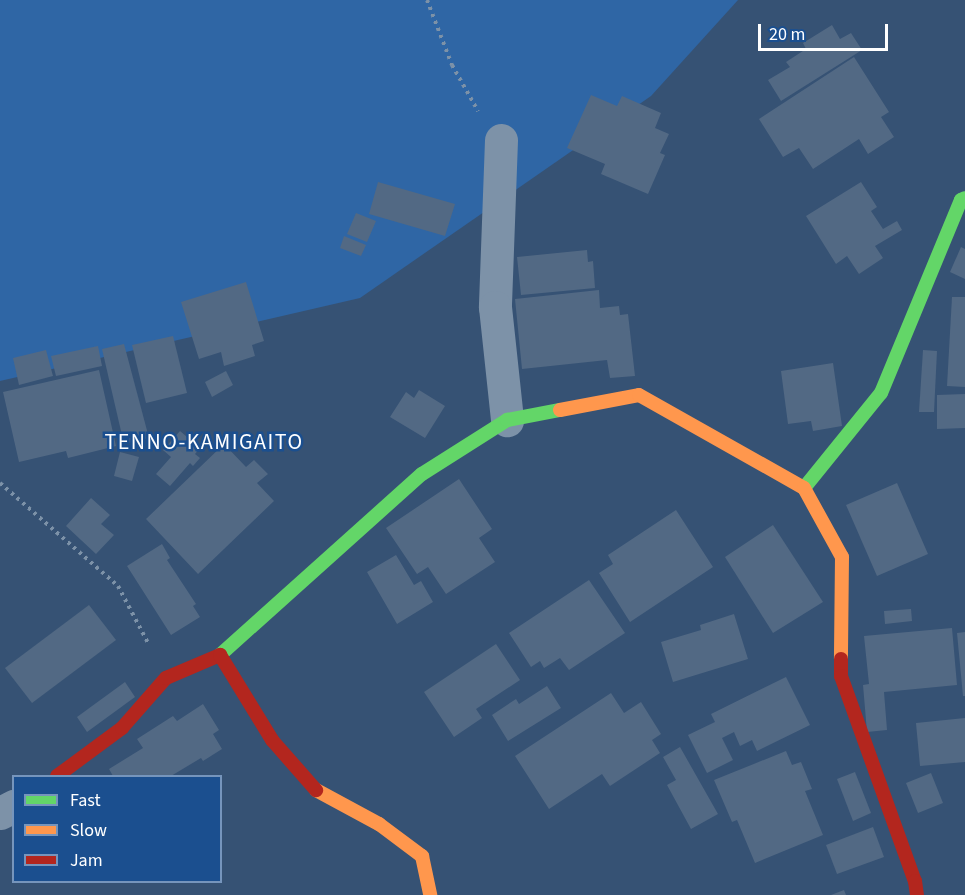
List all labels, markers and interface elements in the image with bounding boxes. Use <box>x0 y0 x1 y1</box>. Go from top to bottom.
scale bar <box>761 12 892 50</box>
text: 20 m <box>769 22 805 47</box>
district label: TENNO-KAMIGAITO <box>104 430 304 456</box>
legend <box>12 775 222 883</box>
text: Fast <box>70 788 101 813</box>
text: Slow <box>70 818 107 843</box>
text: Jam <box>70 848 103 873</box>

